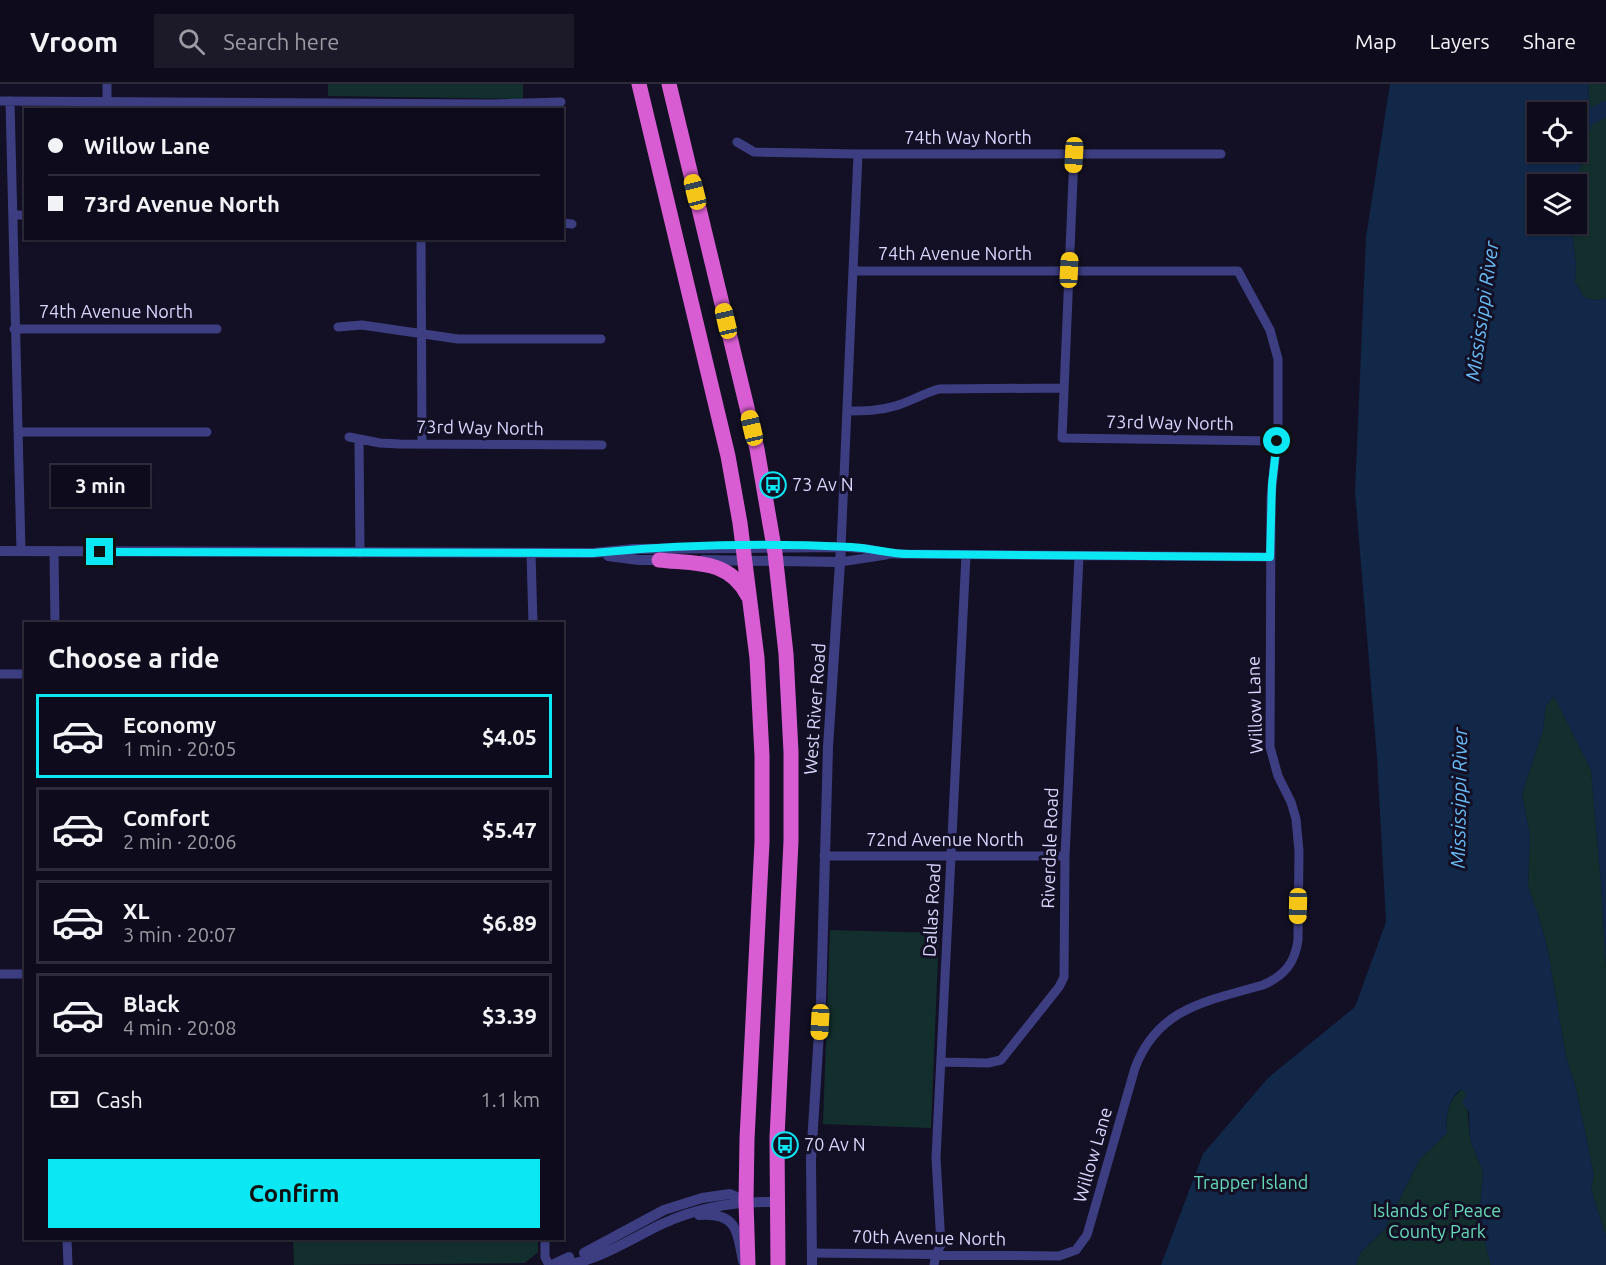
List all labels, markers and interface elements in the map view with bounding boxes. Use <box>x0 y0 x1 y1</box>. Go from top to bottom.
search box <box>154 14 574 68</box>
icon: search <box>175 25 208 58</box>
text: Vroom <box>30 26 118 57</box>
text: Search here <box>223 29 339 54</box>
text: Map <box>1355 29 1396 53</box>
text: Layers <box>1429 29 1490 53</box>
text: Share <box>1523 29 1576 53</box>
map controls <box>1527 102 1587 234</box>
button: locate <box>1527 102 1587 162</box>
street label: 74th Way North <box>904 127 1032 147</box>
text: Willow Lane <box>84 133 210 158</box>
car <box>1064 137 1084 173</box>
car <box>682 172 708 212</box>
button: layers <box>1527 174 1587 234</box>
text: 73rd Avenue North <box>84 191 280 216</box>
water label: Mississippi River <box>1460 238 1503 382</box>
street label: 74th Avenue North <box>878 243 1032 263</box>
car <box>1059 252 1079 288</box>
street label: 74th Avenue North <box>39 301 193 321</box>
car <box>713 301 739 341</box>
car <box>739 408 765 448</box>
street label: 73rd Way North <box>1106 411 1234 433</box>
street label: 73rd Way North <box>416 416 544 438</box>
route start <box>1263 427 1290 454</box>
callout: 3 min <box>51 465 150 507</box>
bus stop icon: 73 Av N <box>758 470 788 500</box>
text: 3 min <box>75 474 126 497</box>
place label: 73 Av N <box>792 474 854 494</box>
route end <box>86 538 113 565</box>
street label: West River Road <box>799 642 829 775</box>
text: Choose a ride <box>48 643 220 673</box>
street label: Willow Lane <box>1242 656 1266 754</box>
icon: car <box>51 709 105 763</box>
text: Economy <box>123 712 216 737</box>
text: $4.05 <box>482 724 537 749</box>
water label: Mississippi River <box>1446 726 1471 869</box>
text: 1 min · 20:05 <box>123 737 237 760</box>
street label: Riverdale Road <box>1037 787 1061 909</box>
icon: car <box>51 802 105 856</box>
text: Comfort <box>123 805 210 830</box>
text: $5.47 <box>482 817 537 842</box>
street label: 72nd Avenue North <box>866 829 1024 849</box>
text: 2 min · 20:06 <box>123 830 237 853</box>
street label: Dallas Road <box>919 862 943 957</box>
car <box>1289 888 1307 924</box>
icon: car <box>51 895 105 949</box>
text: XL <box>123 898 150 923</box>
text: $6.89 <box>482 910 537 935</box>
text: 3 min · 20:07 <box>123 923 237 946</box>
icon: car <box>51 988 105 1042</box>
text: Black <box>123 991 180 1016</box>
text: $3.39 <box>482 1003 537 1028</box>
car <box>810 1004 830 1040</box>
text: 4 min · 20:08 <box>123 1016 237 1039</box>
icon: cash <box>48 1083 81 1116</box>
text: Cash <box>96 1087 143 1112</box>
text: 1.1 km <box>481 1088 540 1111</box>
street label: Willow Lane <box>1069 1105 1115 1205</box>
bus stop icon: 70 Av N <box>770 1130 800 1160</box>
place label: 70 Av N <box>804 1134 866 1154</box>
button: Confirm <box>48 1159 540 1228</box>
park label: Trapper Island <box>1194 1172 1308 1192</box>
park label: Islands of Peace County Park <box>1373 1200 1501 1241</box>
street label: 70th Avenue North <box>852 1226 1006 1248</box>

